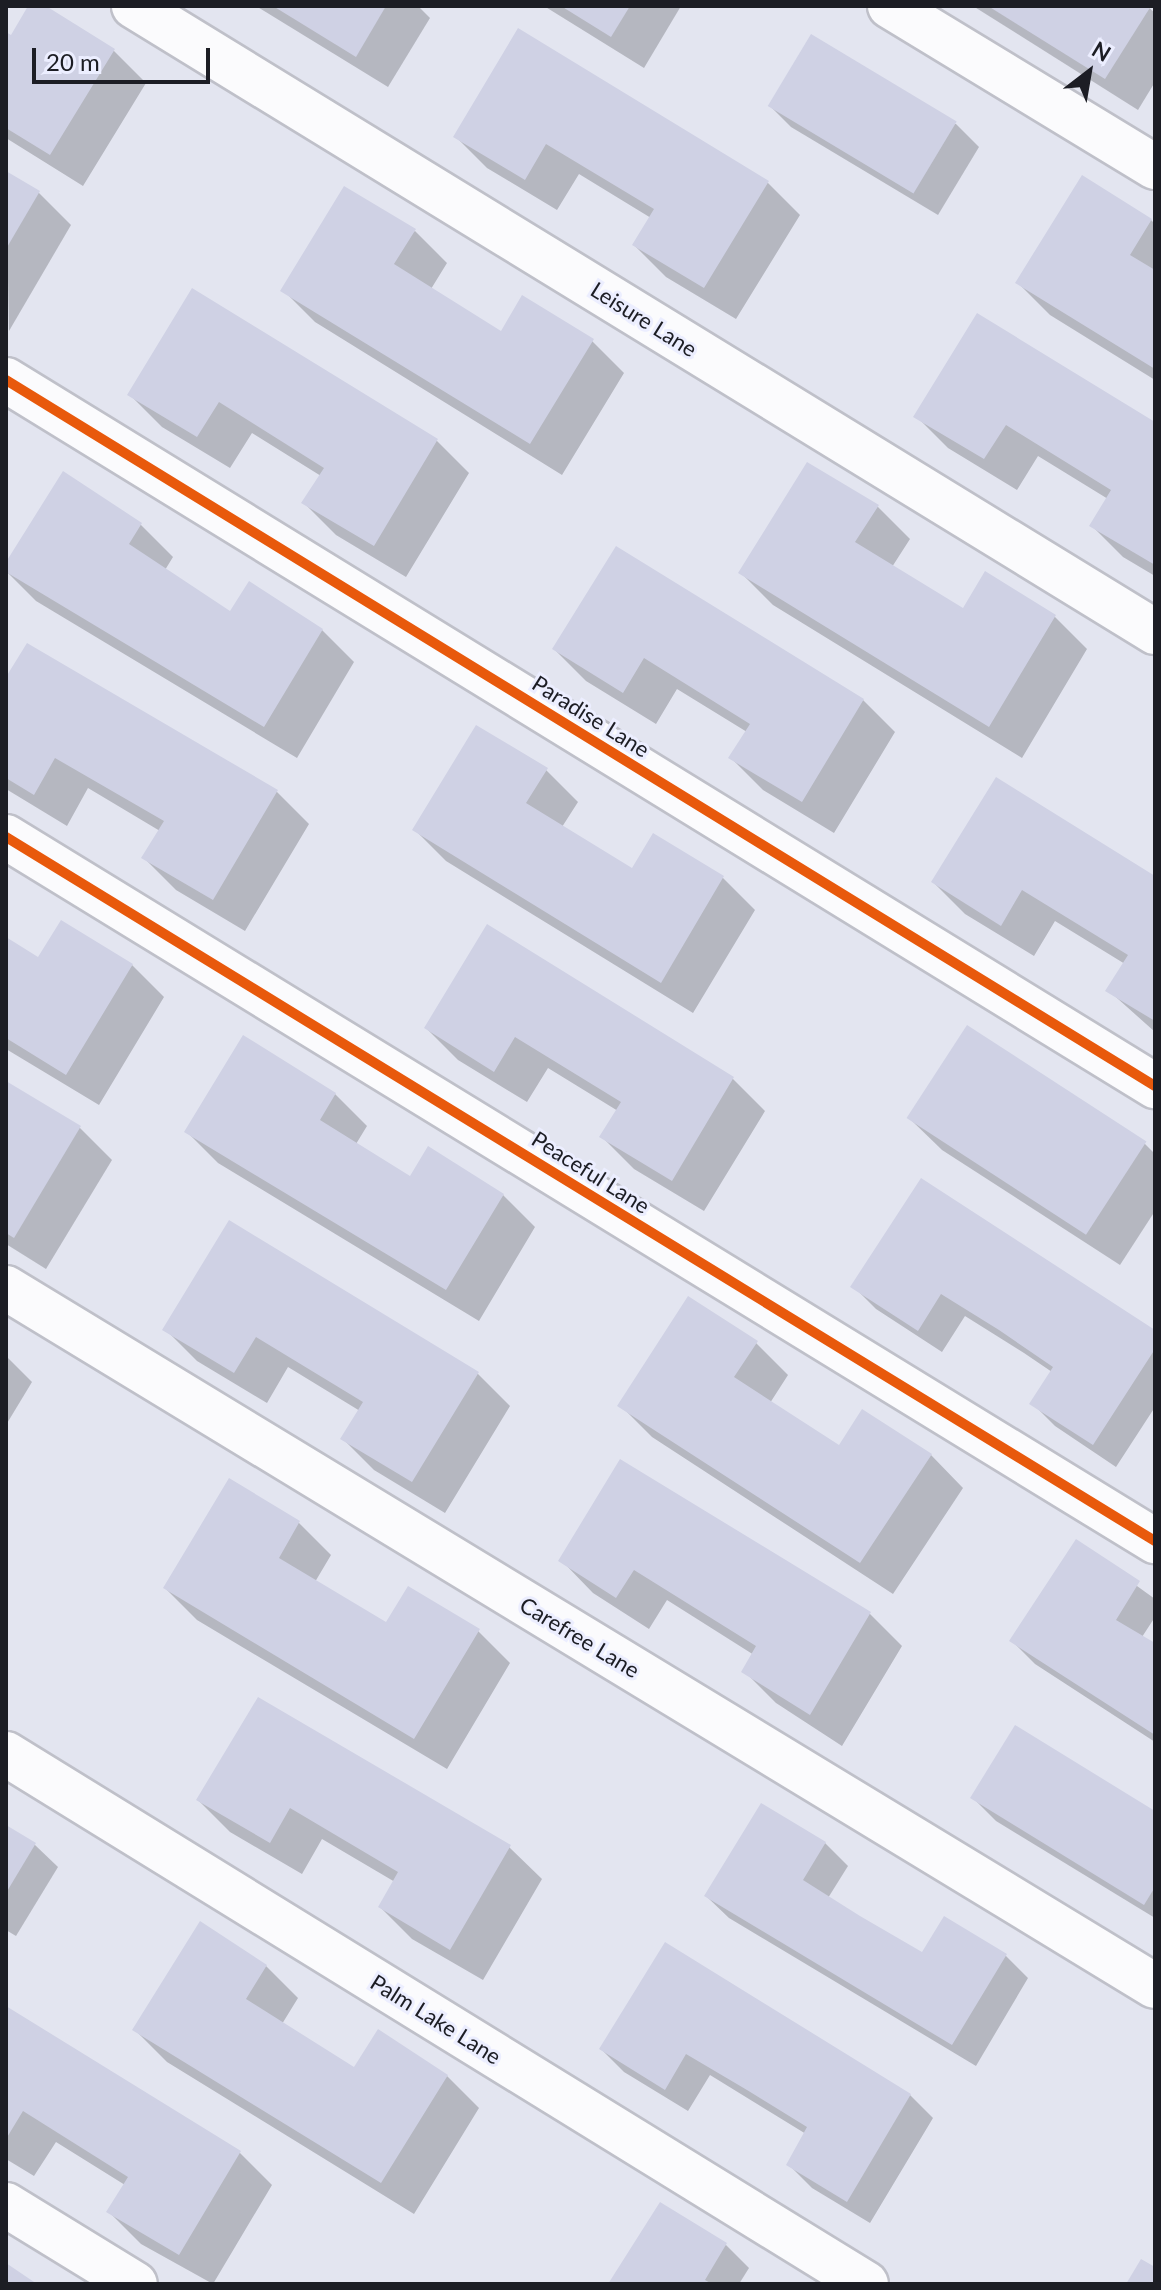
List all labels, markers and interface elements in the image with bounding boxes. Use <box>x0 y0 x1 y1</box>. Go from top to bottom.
scale bar <box>36 32 214 82</box>
north arrow <box>1049 32 1129 112</box>
text: N <box>1087 35 1116 67</box>
text: 20 m <box>46 47 100 76</box>
street label: Leisure Lane <box>586 276 702 362</box>
street label: Paradise Lane <box>528 670 654 762</box>
street label: Peaceful Lane <box>527 1125 655 1219</box>
street label: Carefree Lane <box>515 1591 645 1683</box>
street label: Palm Lake Lane <box>366 1968 506 2070</box>

